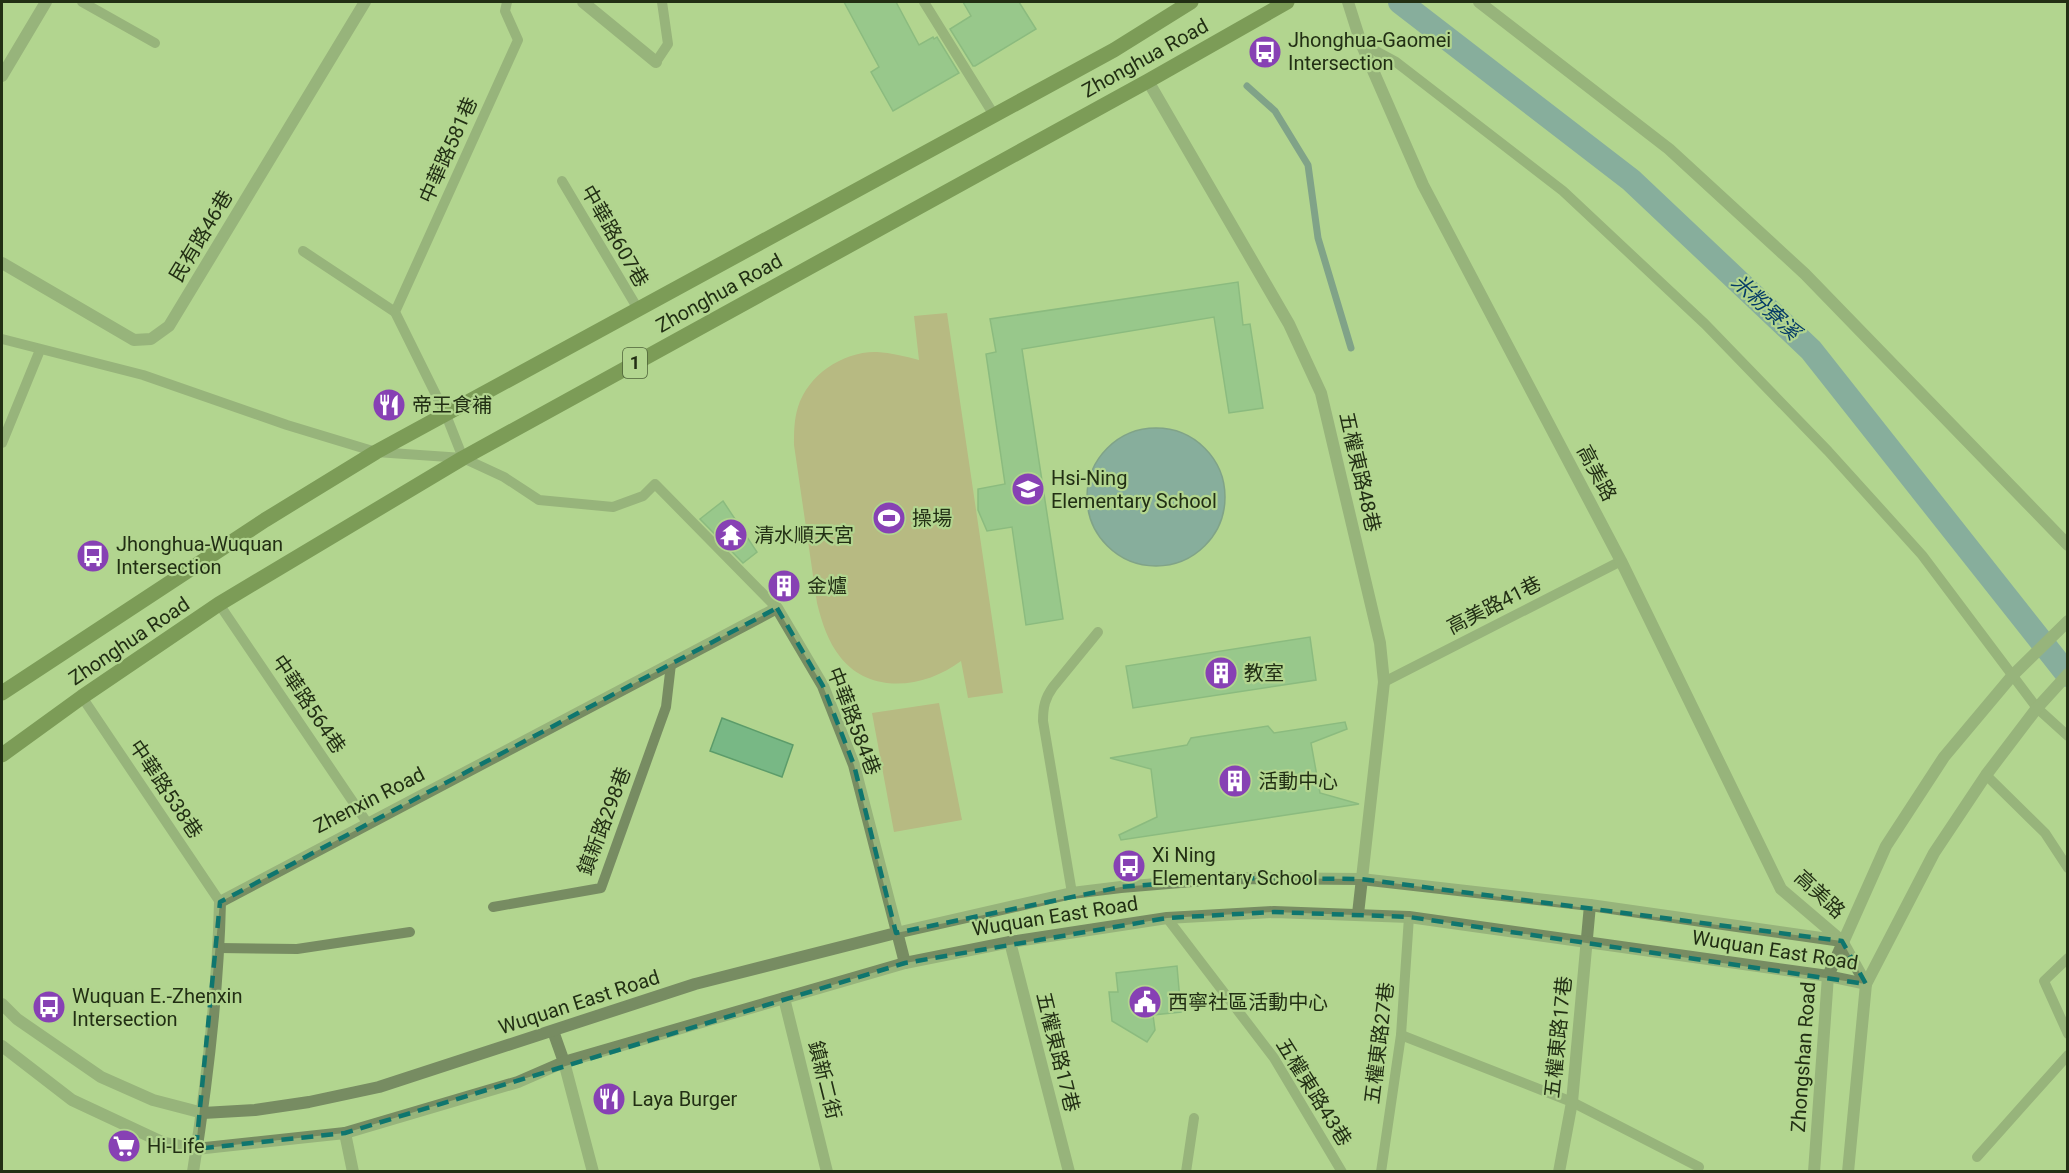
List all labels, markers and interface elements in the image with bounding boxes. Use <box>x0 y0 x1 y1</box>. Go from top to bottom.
street label: Zhonghua Road <box>1078 13 1212 103</box>
place label: Jhonghua-Gaomei Intersection <box>1288 28 1451 75</box>
bus stop icon: Jhonghua-Gaomei Intersection <box>1247 34 1283 70</box>
street label: 中華路581巷 <box>414 93 482 207</box>
street label: 中華路607巷 <box>576 181 654 291</box>
street label: 民有路46巷 <box>164 186 238 286</box>
street label: Zhonghua Road <box>652 248 786 338</box>
water label: 米粉寮溪 <box>1727 270 1807 346</box>
road number: 1 <box>623 348 647 378</box>
restaurant icon: 帝王食補 <box>371 387 407 423</box>
place label: 帝王食補 <box>412 393 492 417</box>
street label: 五權東路48巷 <box>1335 410 1385 534</box>
street label: 高美路 <box>1572 441 1622 505</box>
place label: Hsi-Ning Elementary School <box>1051 466 1217 513</box>
school or university icon: Hsi-Ning Elementary School <box>1010 471 1046 507</box>
sports icon: 操場 <box>871 500 907 536</box>
place label: 操場 <box>912 506 952 530</box>
temple icon: 清水順天宮 <box>713 517 749 553</box>
place label: 清水順天宮 <box>754 523 854 547</box>
place label: Jhonghua-Wuquan Intersection <box>116 532 283 579</box>
bus stop icon: Jhonghua-Wuquan Intersection <box>75 538 111 574</box>
building icon: 金爐 <box>766 568 802 604</box>
street label: 高美路41巷 <box>1443 571 1545 639</box>
place label: 金爐 <box>807 574 847 598</box>
street label: Zhonghua Road <box>64 592 194 690</box>
street label: 中華路564巷 <box>267 650 351 758</box>
building icon: 教室 <box>1203 655 1239 691</box>
place label: 教室 <box>1244 661 1284 685</box>
street label: 中華路584巷 <box>822 664 886 778</box>
street label: 中華路538巷 <box>124 735 208 843</box>
street label: Zhenxin Road <box>310 762 428 838</box>
building icon: 活動中心 <box>1217 763 1253 799</box>
street label: 鎮新路298巷 <box>572 764 636 878</box>
place label: 活動中心 <box>1258 769 1338 793</box>
place label: Xi Ning Elementary School <box>1152 843 1318 890</box>
bus stop icon: Xi Ning Elementary School <box>1111 848 1147 884</box>
street label: 高美路 <box>1790 865 1850 923</box>
street label: Wuquan East Road <box>970 891 1140 941</box>
street label: Wuquan East Road <box>1690 925 1860 975</box>
street label: Wuquan East Road <box>495 965 663 1039</box>
street label: 五權東路17巷 <box>1540 975 1576 1099</box>
street label: 五權東路27巷 <box>1360 981 1398 1105</box>
street label: Zhongshan Road <box>1786 981 1820 1133</box>
place label: Wuquan E.-Zhenxin Intersection <box>72 984 243 1031</box>
public building icon: 西寧社區活動中心 <box>1127 984 1163 1020</box>
bus stop icon: Wuquan E.-Zhenxin Intersection <box>31 989 67 1025</box>
street label: 五權東路17巷 <box>1032 990 1084 1114</box>
place label: 西寧社區活動中心 <box>1168 990 1328 1014</box>
street label: 五權東路43巷 <box>1271 1034 1357 1150</box>
street label: 鎮新二街 <box>804 1038 846 1122</box>
restaurant icon: Laya Burger <box>591 1081 627 1117</box>
place label: Laya Burger <box>632 1087 738 1111</box>
supermarket icon: Hi-Life <box>106 1128 142 1164</box>
place label: Hi-Life <box>147 1134 205 1158</box>

